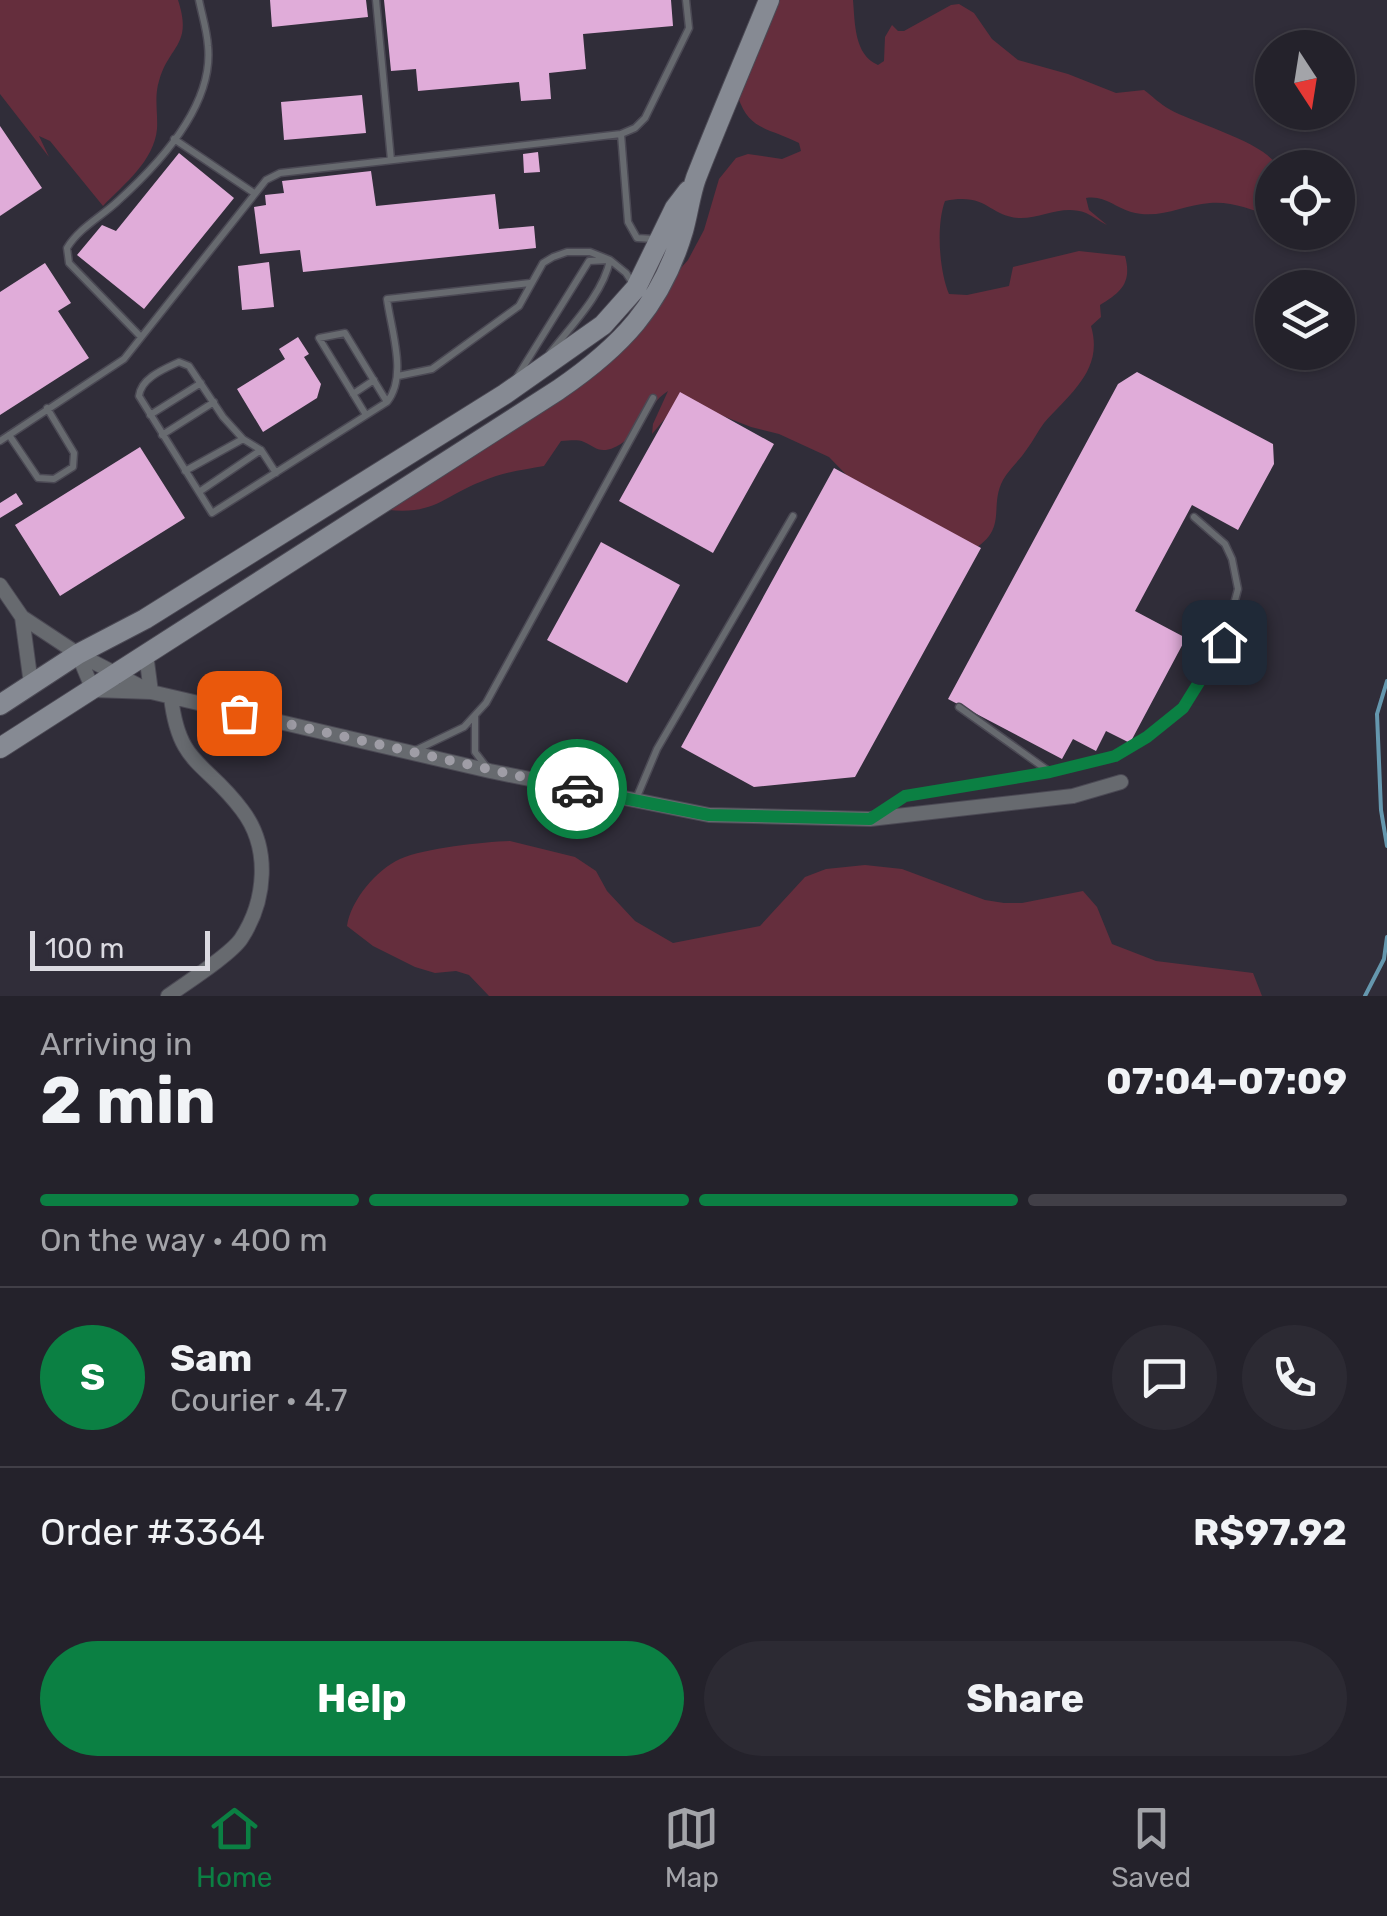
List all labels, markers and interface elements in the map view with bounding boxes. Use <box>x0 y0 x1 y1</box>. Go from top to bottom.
north arrow <box>1255 30 1355 130</box>
map controls <box>1255 30 1355 370</box>
button: locate <box>1255 150 1355 250</box>
button: layers <box>1255 270 1355 370</box>
pin <box>1182 600 1267 685</box>
icon: home <box>1197 615 1252 670</box>
pin <box>197 671 282 756</box>
icon: bag <box>212 686 267 741</box>
courier <box>527 739 627 839</box>
icon: car <box>550 762 605 817</box>
scale bar <box>30 926 210 970</box>
text: 100 m <box>45 932 124 965</box>
text: Arriving in <box>40 1025 192 1063</box>
text: 07:04–07:09 <box>1106 1058 1347 1104</box>
text: 2 min <box>40 1062 216 1139</box>
text: On the way · 400 m <box>40 1221 328 1259</box>
button: chat <box>1112 1325 1217 1430</box>
button: phone <box>1242 1325 1347 1430</box>
text: Sam <box>170 1335 252 1381</box>
text: S <box>80 1354 105 1400</box>
text: Courier · 4.7 <box>170 1381 347 1419</box>
text: Order #3364 <box>40 1509 265 1555</box>
text: R$97.92 <box>1193 1509 1347 1555</box>
button: Help <box>40 1641 684 1756</box>
button: Share <box>704 1641 1347 1756</box>
tab: Home <box>196 1801 273 1894</box>
tab: Map <box>664 1801 719 1894</box>
tab: Saved <box>1111 1801 1191 1894</box>

